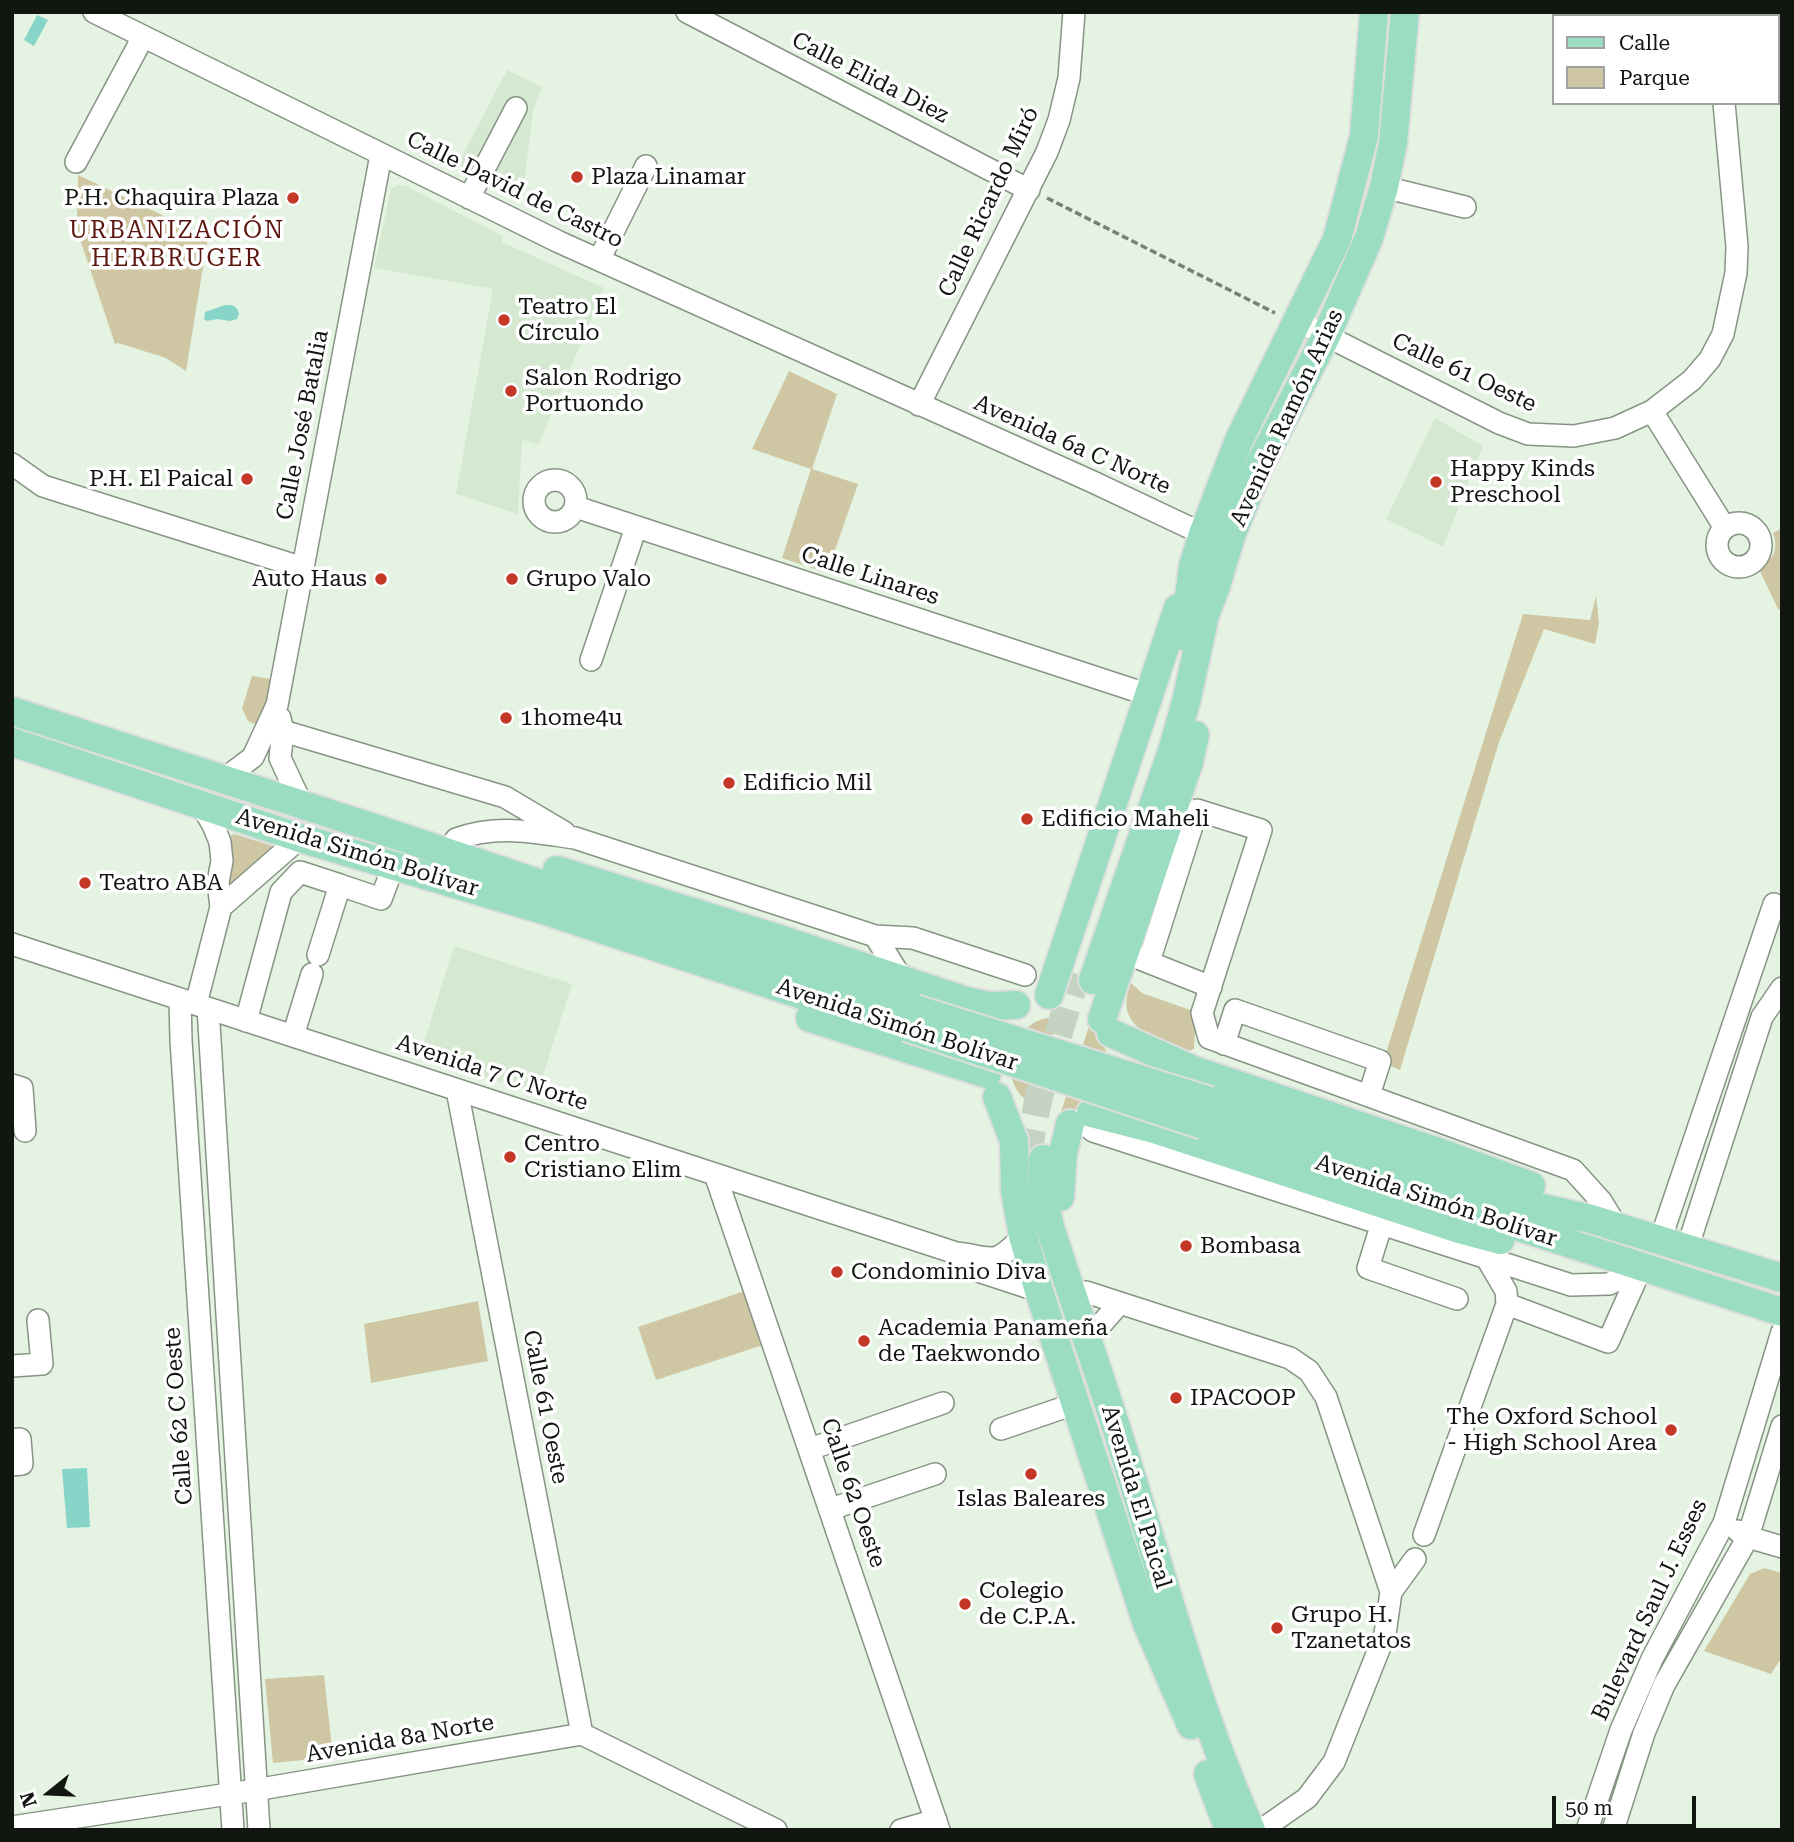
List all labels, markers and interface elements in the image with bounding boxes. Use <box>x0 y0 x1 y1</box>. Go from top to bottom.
legend <box>1552 14 1780 105</box>
street label: Calle Elida Diez <box>787 27 953 129</box>
text: Calle <box>1619 31 1670 55</box>
text: Parque <box>1619 66 1690 90</box>
street label: Calle Ricardo Miró <box>933 102 1045 302</box>
street label: Calle David de Castro <box>402 126 628 254</box>
place label: Plaza Linamar <box>591 163 746 191</box>
marker: Plaza Linamar <box>569 169 585 185</box>
place label: P.H. Chaquira Plaza <box>64 184 279 212</box>
marker: P.H. Chaquira Plaza <box>285 190 301 206</box>
district label: URBANIZACIÓN HERBRUGER <box>70 217 284 273</box>
place label: Teatro El Círculo <box>518 293 616 347</box>
street label: Avenida Ramón Arias <box>1225 305 1349 531</box>
marker: Teatro El Círculo <box>496 312 512 328</box>
street label: Calle José Batalia <box>271 328 335 522</box>
street label: Calle 61 Oeste <box>1387 328 1541 418</box>
place label: Salon Rodrigo Portuondo <box>525 364 682 418</box>
marker: Salon Rodrigo Portuondo <box>503 383 519 399</box>
street label: Avenida 6a C Norte <box>969 389 1175 501</box>
place label: Happy Kinds Preschool <box>1450 455 1595 509</box>
place label: P.H. El Paical <box>89 465 233 493</box>
marker: P.H. El Paical <box>239 471 255 487</box>
marker: Happy Kinds Preschool <box>1428 474 1444 490</box>
street label: Calle Linares <box>798 541 942 611</box>
place label: Auto Haus <box>252 565 367 593</box>
place label: Grupo Valo <box>526 565 651 593</box>
marker: Auto Haus <box>373 571 389 587</box>
marker: Grupo Valo <box>504 571 520 587</box>
place label: 1home4u <box>520 704 623 732</box>
marker: 1home4u <box>498 710 514 726</box>
place label: Edificio Mil <box>743 769 872 797</box>
marker: Edificio Mil <box>721 775 737 791</box>
street label: Avenida Simón Bolívar <box>232 803 482 903</box>
place label: Edificio Maheli <box>1041 805 1209 833</box>
marker: Edificio Maheli <box>1019 811 1035 827</box>
place label: Teatro ABA <box>99 869 223 897</box>
marker: Teatro ABA <box>77 875 93 891</box>
street label: Avenida Simón Bolívar <box>773 973 1021 1077</box>
street label: Avenida 7 C Norte <box>393 1029 591 1117</box>
place label: Centro Cristiano Elim <box>524 1130 682 1184</box>
marker: Centro Cristiano Elim <box>502 1149 518 1165</box>
street label: Avenida Simón Bolívar <box>1312 1149 1560 1253</box>
place label: Bombasa <box>1200 1232 1301 1260</box>
marker: Bombasa <box>1178 1238 1194 1254</box>
place label: Condominio Diva <box>851 1258 1046 1286</box>
marker: Condominio Diva <box>829 1264 845 1280</box>
place label: Academia Panameña de Taekwondo <box>878 1314 1108 1368</box>
street label: Calle 62 C Oeste <box>159 1326 199 1506</box>
street label: Calle 61 Oeste <box>517 1328 573 1486</box>
marker: Academia Panameña de Taekwondo <box>856 1333 872 1349</box>
place label: IPACOOP <box>1190 1384 1296 1412</box>
marker: IPACOOP <box>1168 1390 1184 1406</box>
street label: Avenida El Paical <box>1095 1402 1177 1592</box>
place label: The Oxford School - High School Area <box>1446 1403 1657 1457</box>
street label: Calle 62 Oeste <box>815 1415 891 1571</box>
marker: The Oxford School - High School Area <box>1663 1422 1679 1438</box>
marker: Islas Baleares <box>1023 1466 1039 1482</box>
place label: Islas Baleares <box>957 1485 1105 1513</box>
street label: Bulevard Saul J. Esses <box>1587 1495 1713 1725</box>
place label: Colegio de C.P.A. <box>979 1577 1076 1631</box>
marker: Colegio de C.P.A. <box>957 1596 973 1612</box>
place label: Grupo H. Tzanetatos <box>1291 1601 1411 1655</box>
marker: Grupo H. Tzanetatos <box>1269 1620 1285 1636</box>
street label: Avenida 8a Norte <box>304 1709 496 1769</box>
north arrow <box>14 1758 84 1828</box>
scale bar <box>1556 1783 1700 1827</box>
text: N <box>15 1789 42 1810</box>
text: 50 m <box>1565 1796 1613 1820</box>

